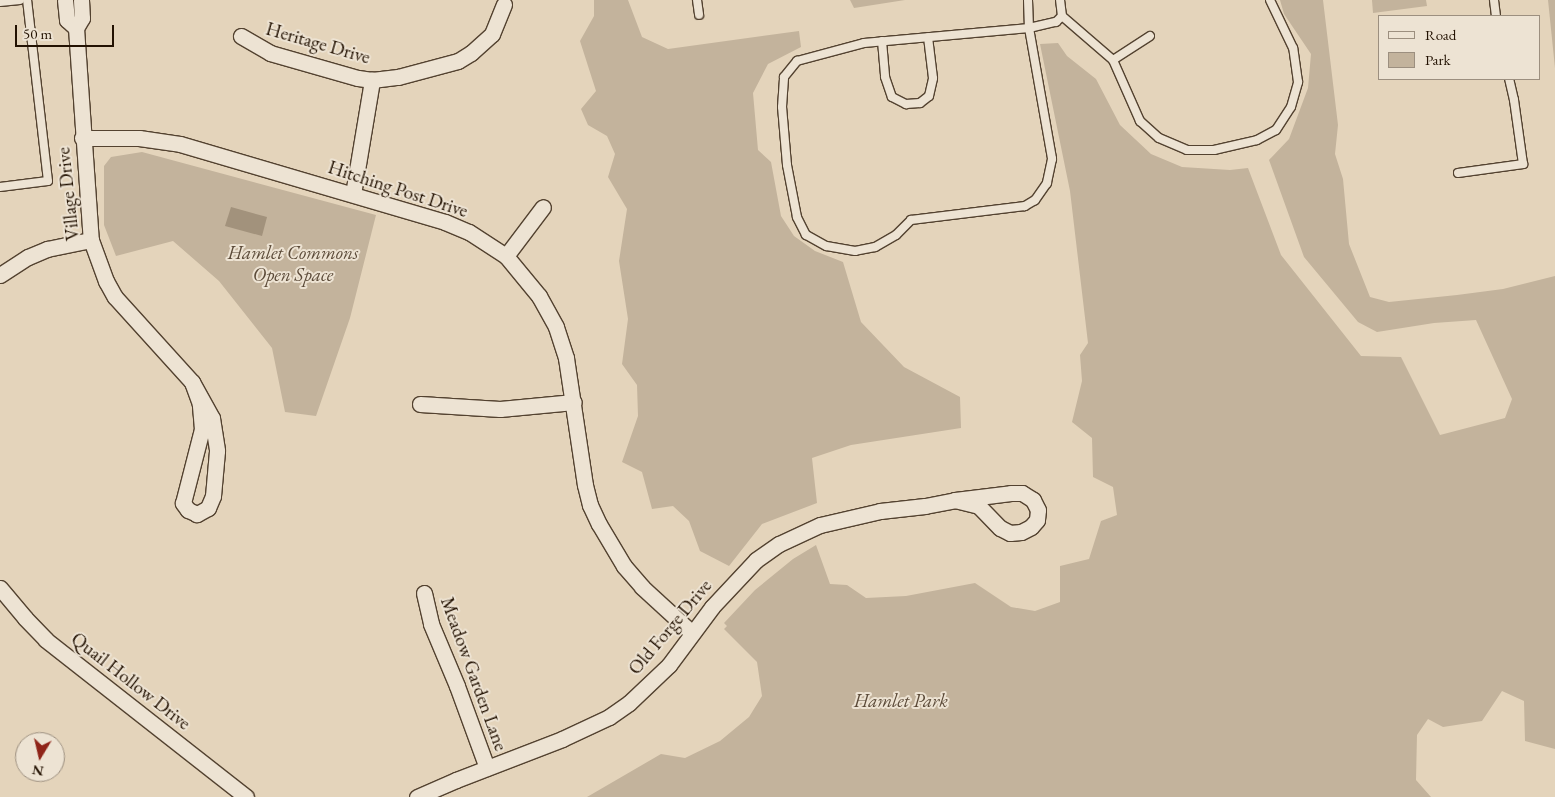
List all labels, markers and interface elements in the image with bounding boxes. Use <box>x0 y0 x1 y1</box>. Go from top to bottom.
scale bar <box>18 15 116 47</box>
legend <box>1378 15 1540 80</box>
street label: Heritage Drive <box>263 17 373 69</box>
text: 50 m <box>23 24 52 43</box>
text: Road <box>1425 25 1456 44</box>
text: Park <box>1425 50 1451 69</box>
street label: Village Drive <box>52 146 84 242</box>
street label: Hitching Post Drive <box>325 156 471 222</box>
park label: Hamlet Commons Open Space <box>228 242 358 286</box>
street label: Old Forge Drive <box>624 575 716 679</box>
street label: Meadow Garden Lane <box>436 594 512 754</box>
street label: Quail Hollow Drive <box>67 627 195 735</box>
park label: Hamlet Park <box>854 690 948 712</box>
north arrow <box>15 732 65 782</box>
text: N <box>31 761 45 781</box>

